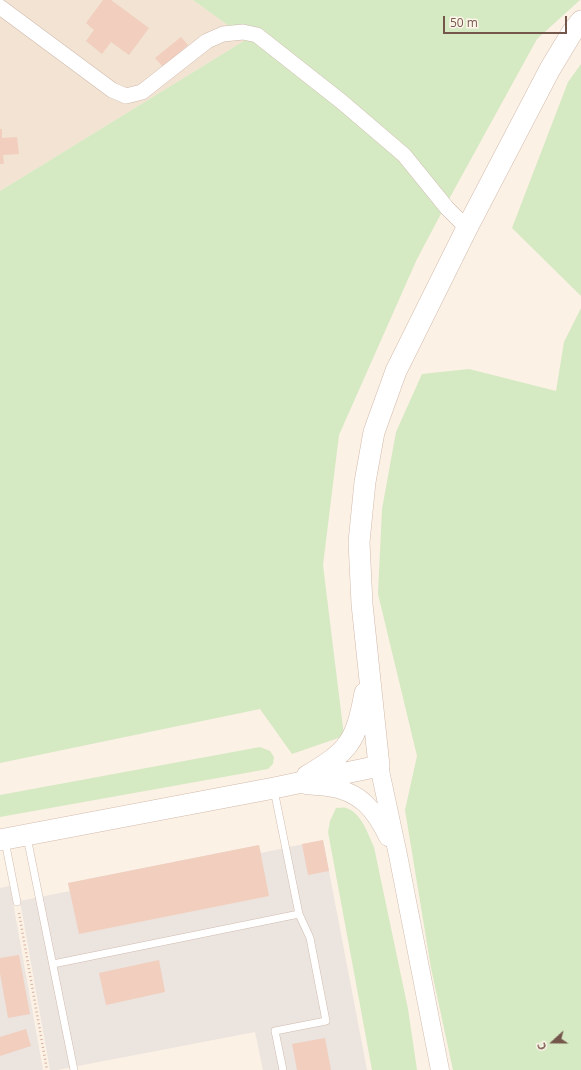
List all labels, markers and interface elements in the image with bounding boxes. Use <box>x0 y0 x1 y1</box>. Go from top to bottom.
scale bar <box>445 8 569 34</box>
text: 50 m <box>450 14 478 31</box>
north arrow <box>533 1022 573 1062</box>
text: С <box>533 1041 550 1052</box>

